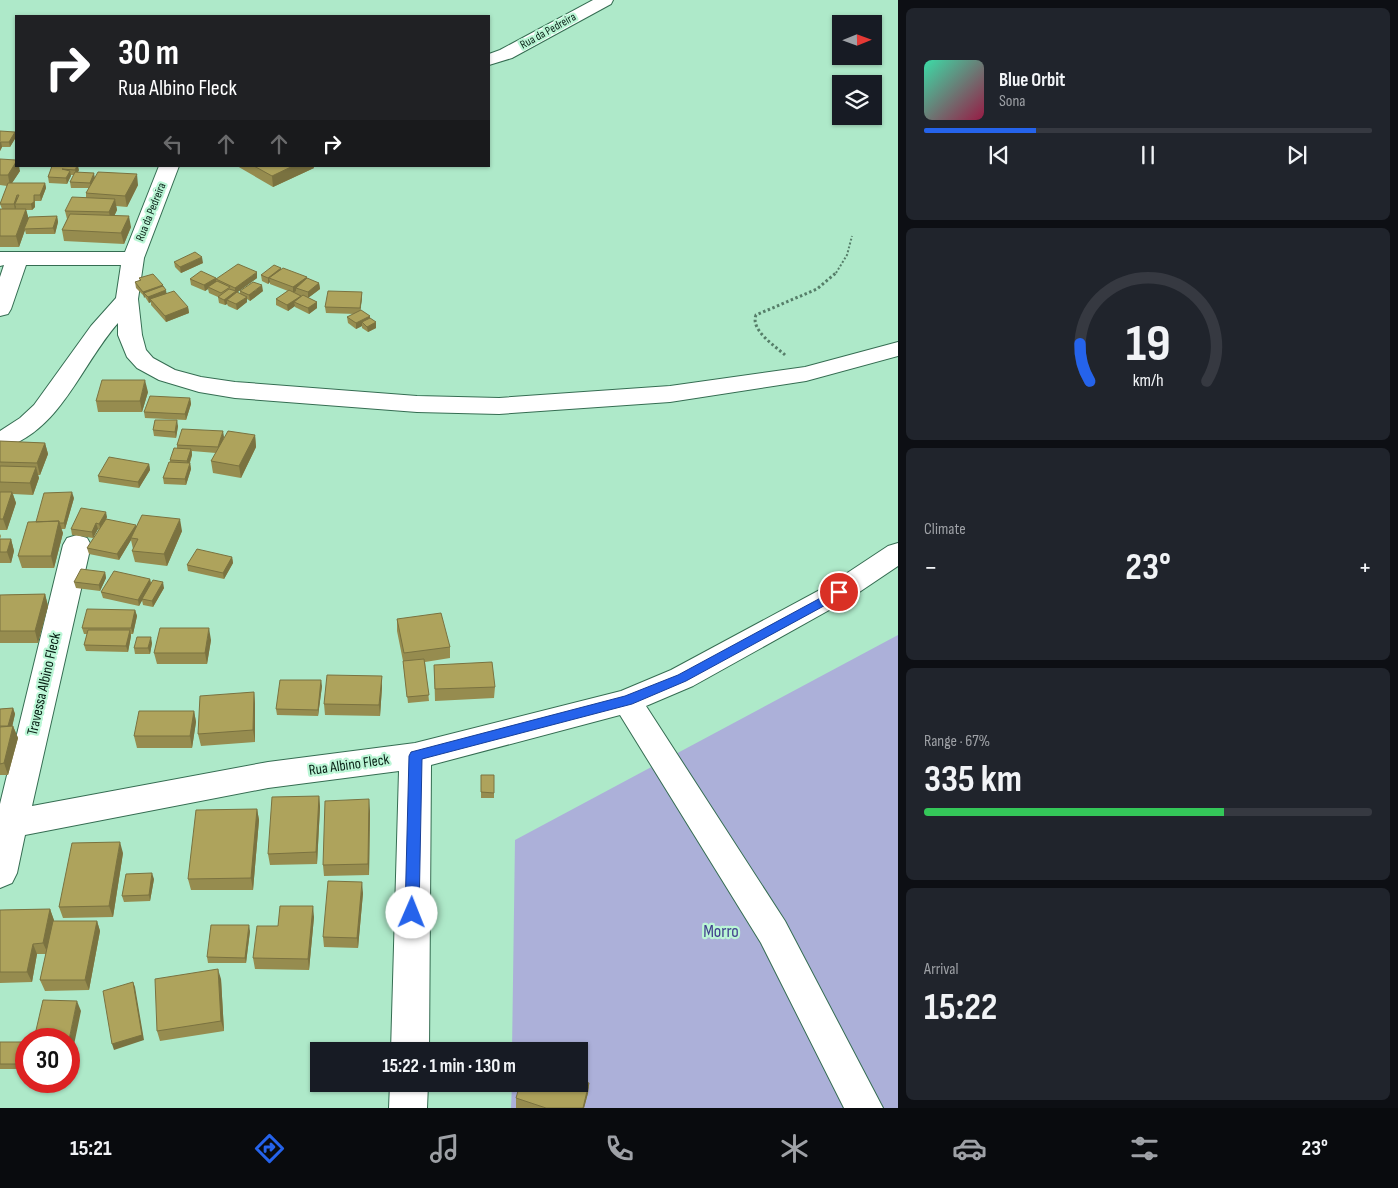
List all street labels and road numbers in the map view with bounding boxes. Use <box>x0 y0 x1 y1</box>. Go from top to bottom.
street label: Rua da Pedreira <box>517 9 579 53</box>
street label: Rua da Pedreira <box>132 180 170 243</box>
street label: Travessa Albino Fleck <box>23 631 65 737</box>
street label: Rua Albino Fleck <box>308 750 391 780</box>

